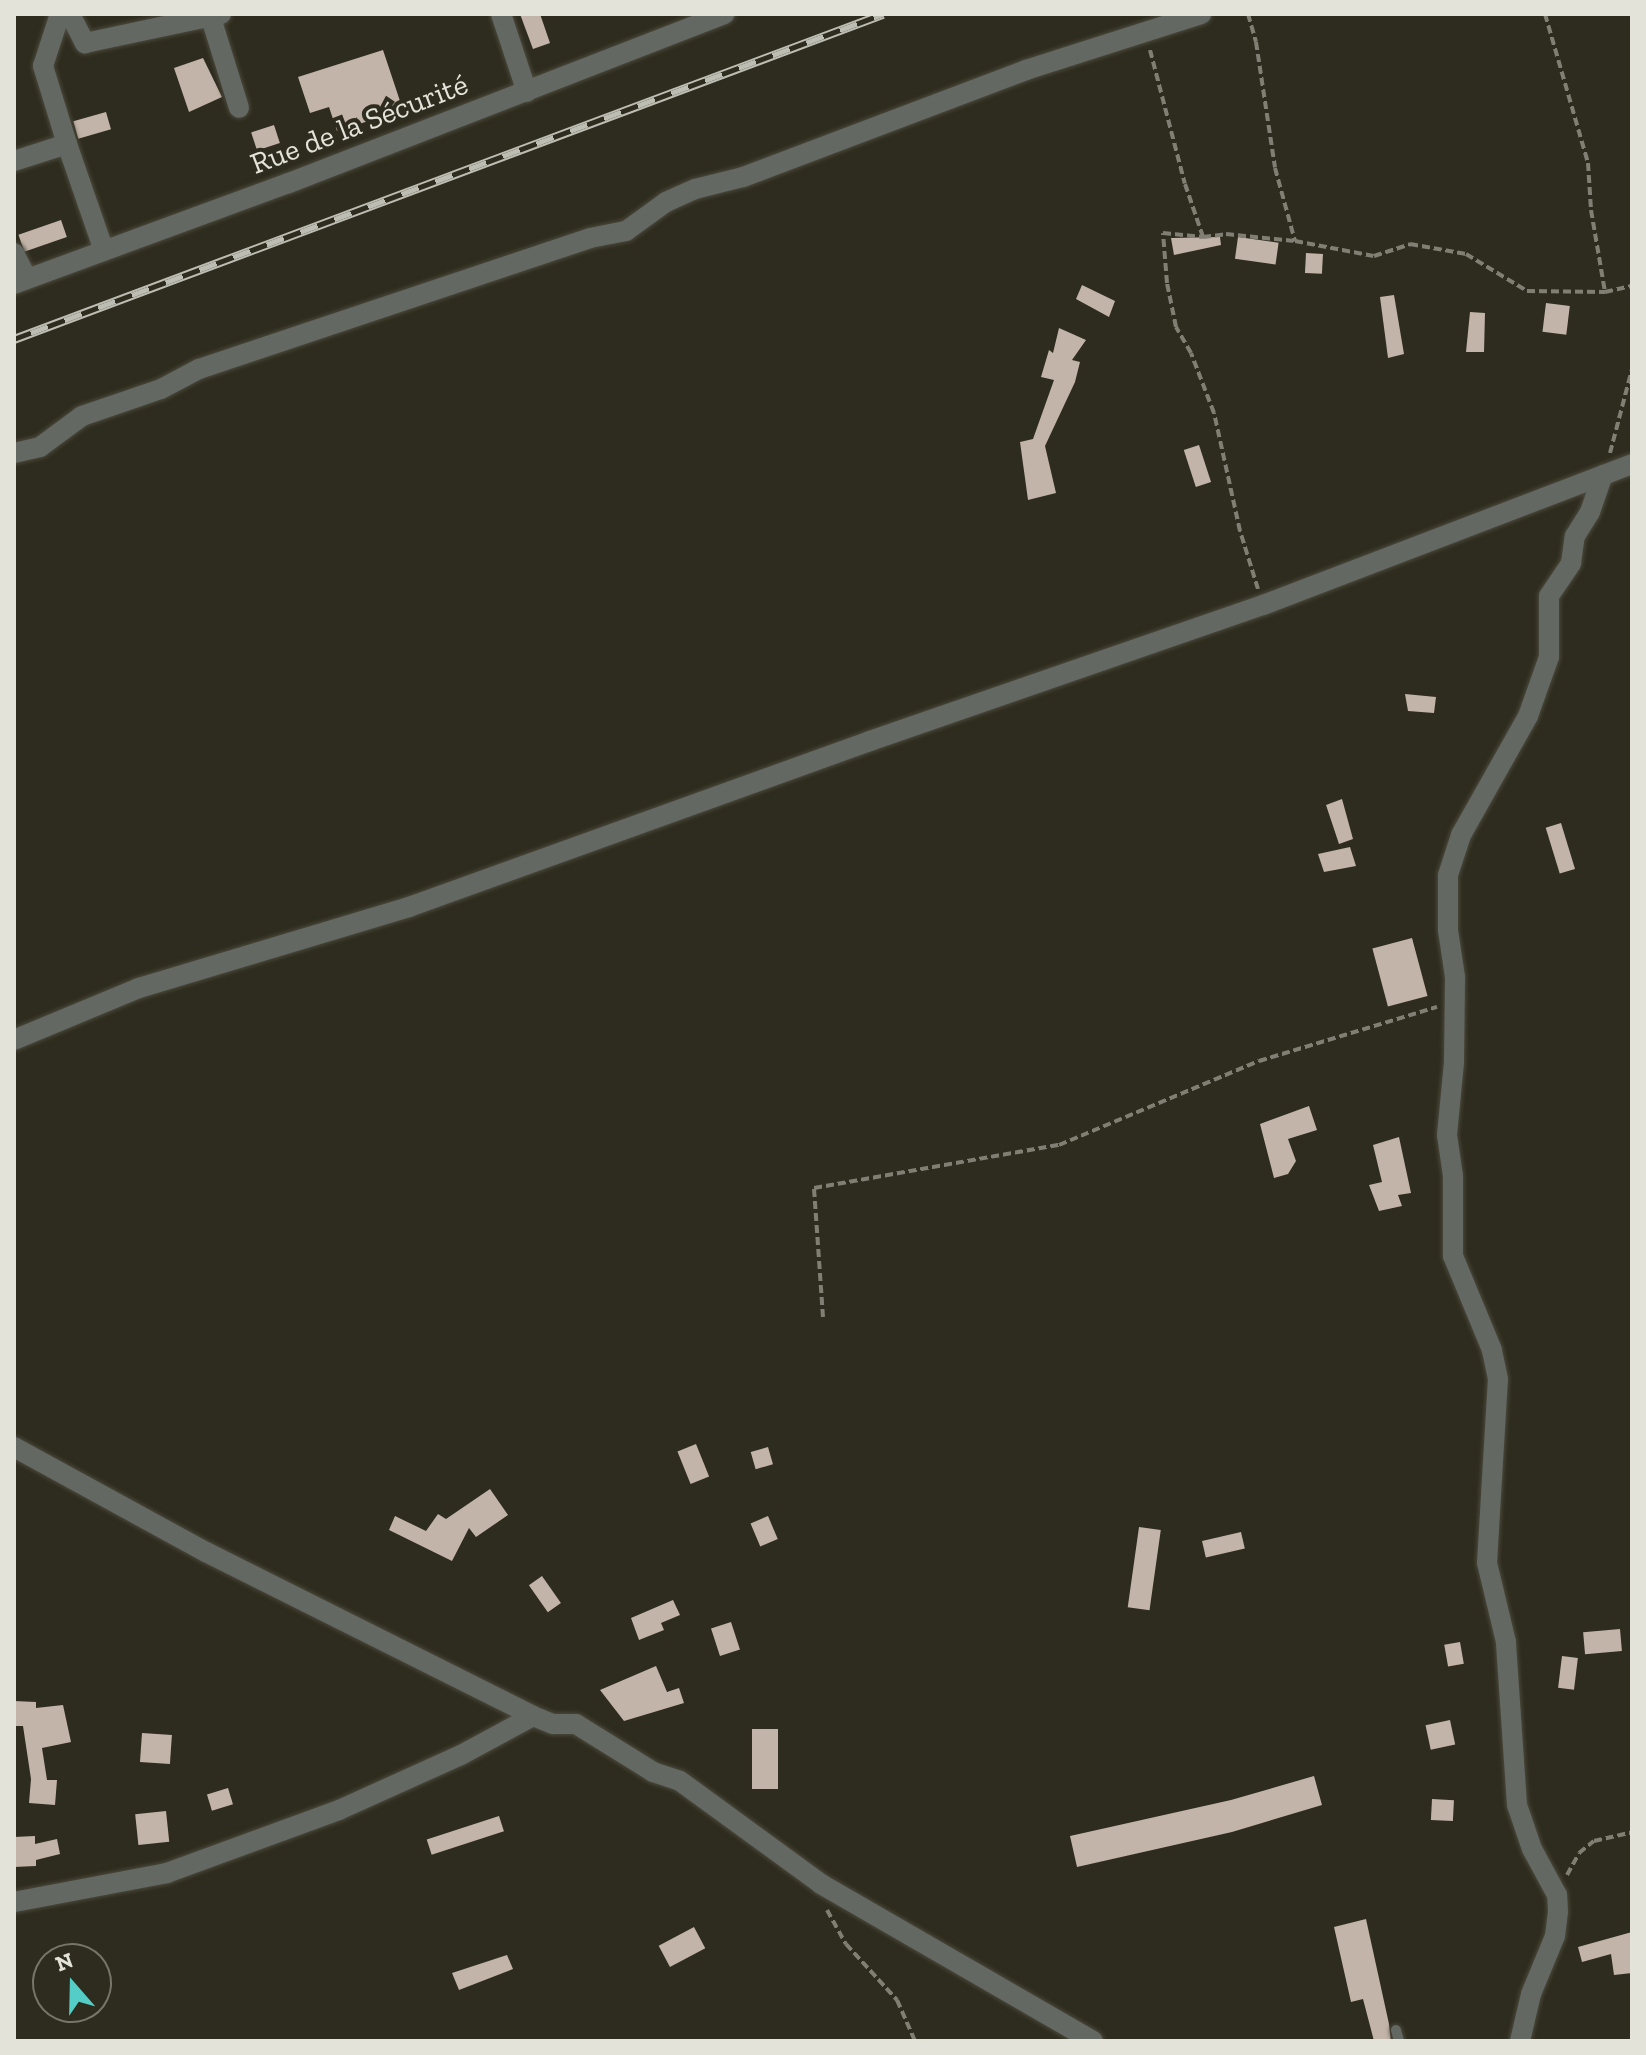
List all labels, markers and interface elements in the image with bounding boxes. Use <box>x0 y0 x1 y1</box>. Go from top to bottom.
street label: Rue de la Sécurité <box>245 66 473 182</box>
north arrow <box>32 1943 112 2023</box>
text: N <box>52 1946 77 1977</box>

